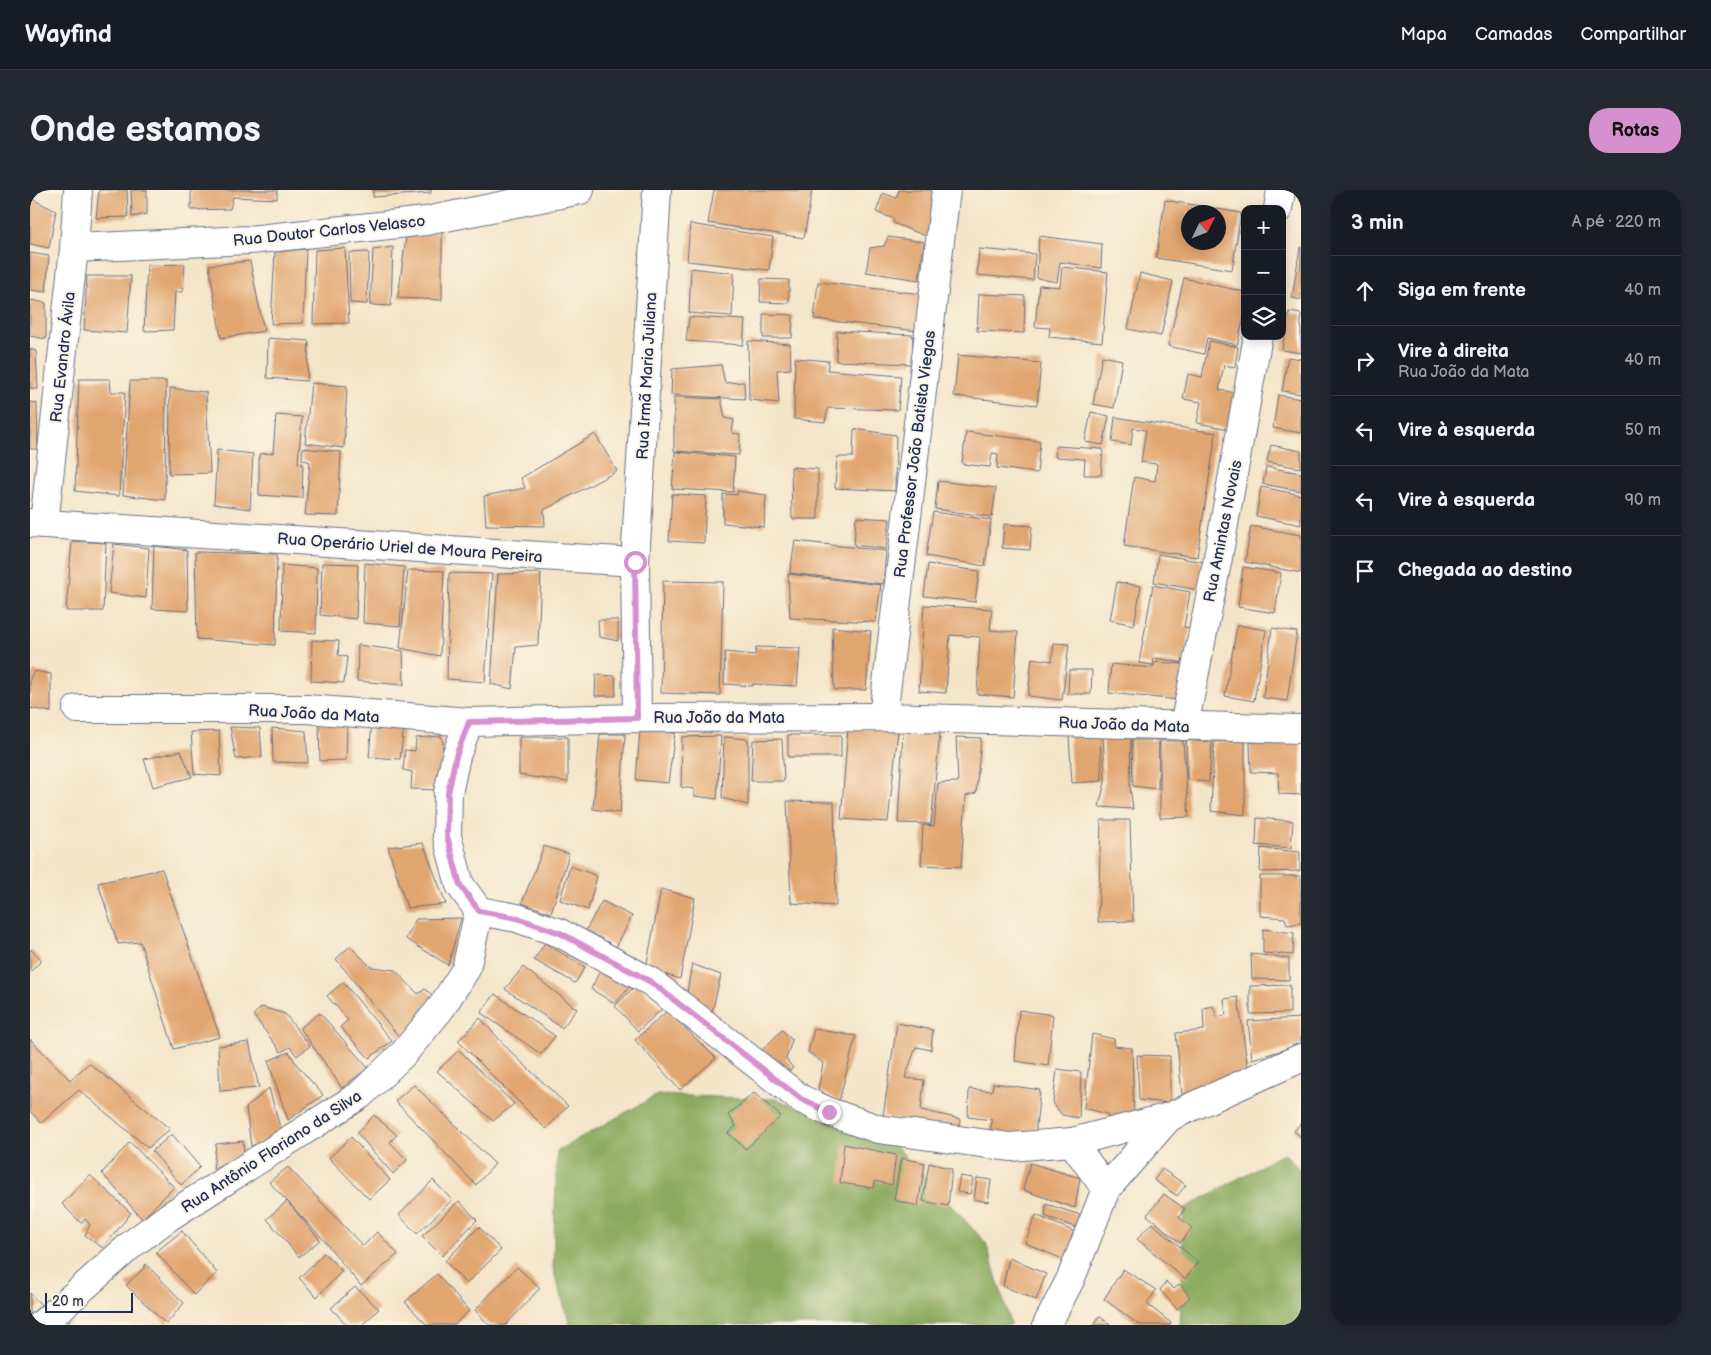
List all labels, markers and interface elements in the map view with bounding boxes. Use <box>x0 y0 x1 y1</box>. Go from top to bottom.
text: Wayfind <box>25 20 112 49</box>
text: Mapa <box>1401 24 1447 45</box>
text: Camadas <box>1475 24 1552 45</box>
text: Compartilhar <box>1580 24 1686 45</box>
button: Rotas <box>1589 108 1681 153</box>
text: Onde estamos <box>30 109 261 152</box>
north arrow <box>1181 205 1226 250</box>
map controls <box>1241 205 1286 340</box>
button: + <box>1241 205 1286 250</box>
text: 3 min <box>1351 210 1404 235</box>
street label: Rua Doutor Carlos Velasco <box>232 212 426 251</box>
text: A pé · 220 m <box>1572 213 1661 232</box>
button: − <box>1241 250 1286 295</box>
icon: ahead <box>1351 277 1379 305</box>
text: Siga em frente <box>1398 279 1526 302</box>
text: 40 m <box>1624 281 1661 300</box>
street label: Rua Evandro Ávila <box>45 291 80 423</box>
street label: Rua Irmã Maria Juliana <box>634 292 661 460</box>
button: layers <box>1241 295 1286 340</box>
street label: Rua Professor João Batista Viegas <box>891 329 940 579</box>
text: Vire à direita <box>1398 340 1509 363</box>
icon: right <box>1351 347 1379 375</box>
text: 40 m <box>1624 351 1661 370</box>
text: Rua João da Mata <box>1398 363 1529 382</box>
icon: left <box>1351 417 1379 445</box>
text: Vire à esquerda <box>1398 419 1535 442</box>
text: 50 m <box>1625 421 1661 440</box>
street label: Rua Amintas Novais <box>1200 459 1247 604</box>
icon: left <box>1351 487 1379 515</box>
text: Vire à esquerda <box>1398 489 1535 512</box>
text: 90 m <box>1625 491 1661 510</box>
street label: Rua Operário Uriel de Moura Pereira <box>276 530 543 567</box>
route start <box>624 551 647 574</box>
icon: arrive <box>1351 557 1379 585</box>
text: Chegada ao destino <box>1398 559 1572 582</box>
street label: Rua João da Mata <box>248 702 380 727</box>
street label: Rua João da Mata <box>653 709 785 728</box>
street label: Rua João da Mata <box>1058 714 1190 737</box>
street label: Rua Antônio Floriano da Silva <box>178 1087 365 1218</box>
route end <box>818 1101 841 1124</box>
scale bar <box>45 1290 132 1313</box>
text: 20 m <box>52 1293 84 1310</box>

